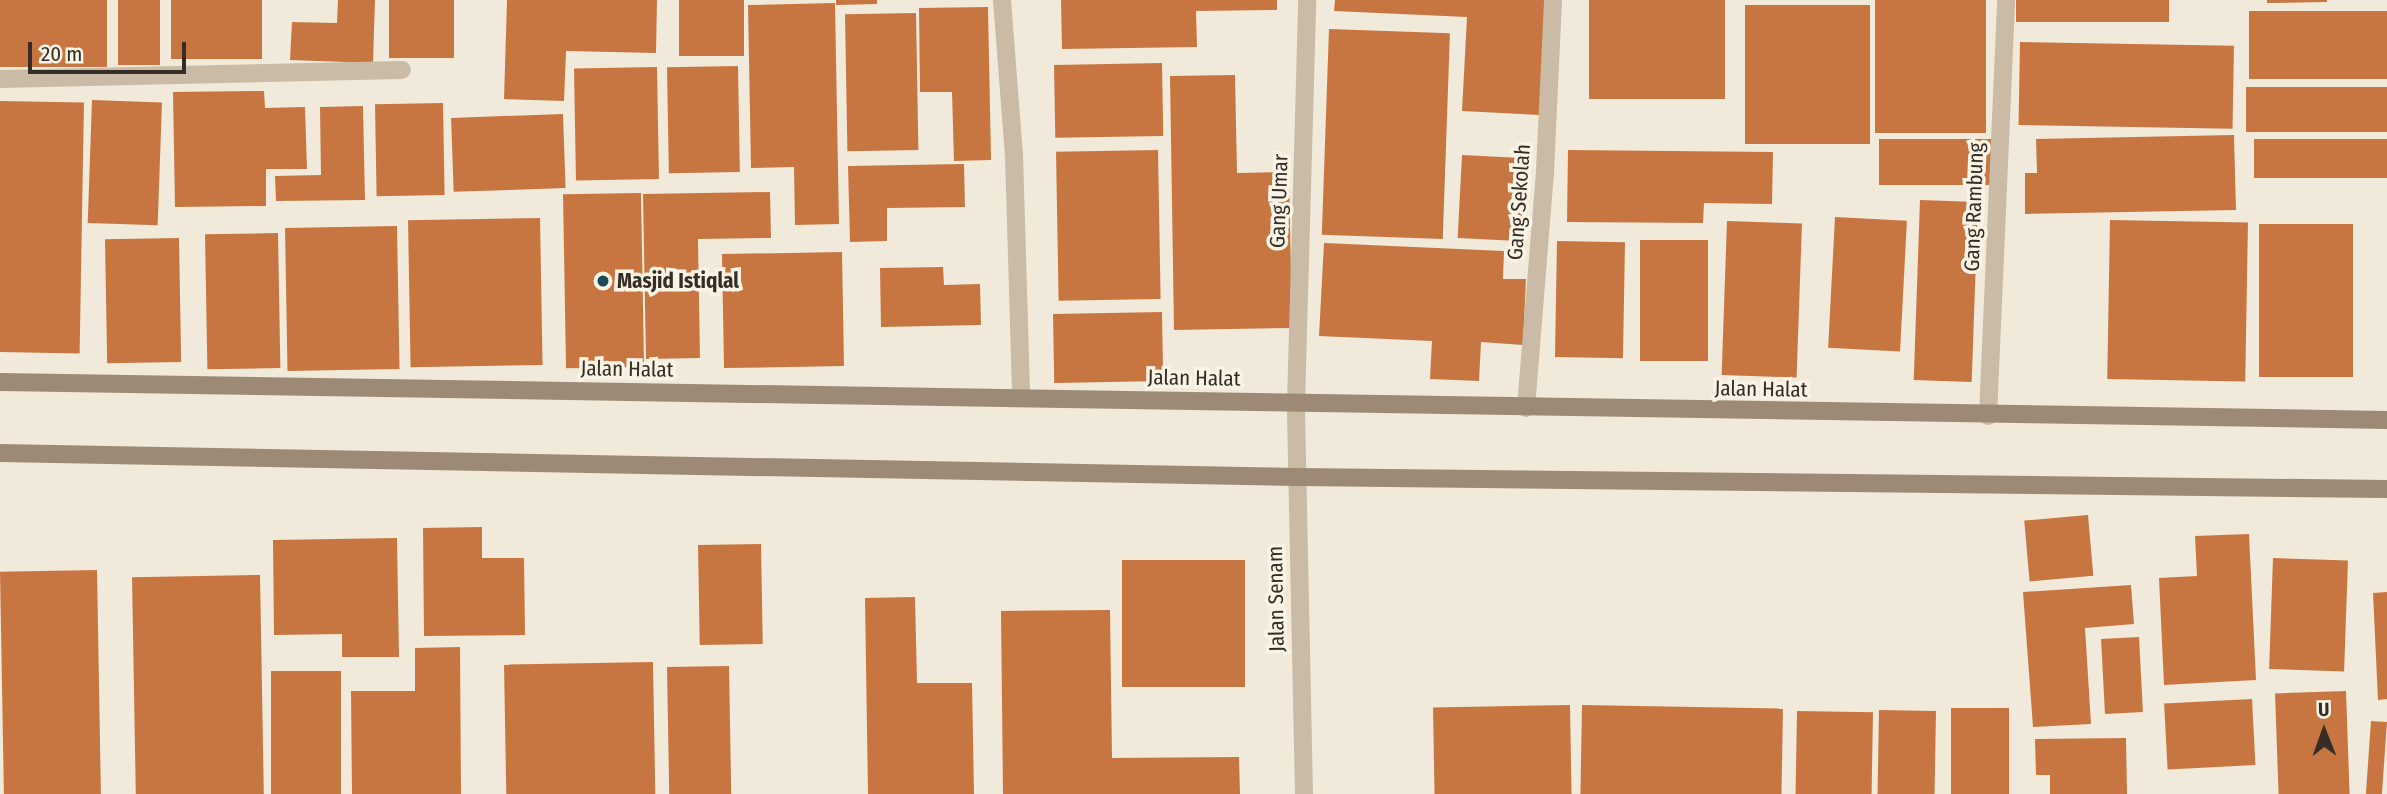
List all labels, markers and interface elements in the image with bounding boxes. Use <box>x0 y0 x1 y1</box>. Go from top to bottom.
scale bar <box>32 28 189 72</box>
text: 20 m <box>41 41 82 67</box>
street label: Gang Rambung <box>1959 142 1989 272</box>
street label: Gang Sekolah <box>1502 143 1536 261</box>
street label: Gang Umar <box>1265 153 1293 249</box>
place label: Masjid Istiqlal <box>617 268 739 294</box>
marker: Masjid Istiqlal <box>595 273 611 289</box>
street label: Jalan Halat <box>580 356 674 382</box>
street label: Jalan Halat <box>1147 365 1241 391</box>
street label: Jalan Halat <box>1714 376 1808 402</box>
street label: Jalan Senam <box>1262 546 1290 652</box>
north arrow <box>2289 696 2359 766</box>
text: U <box>2318 698 2329 721</box>

